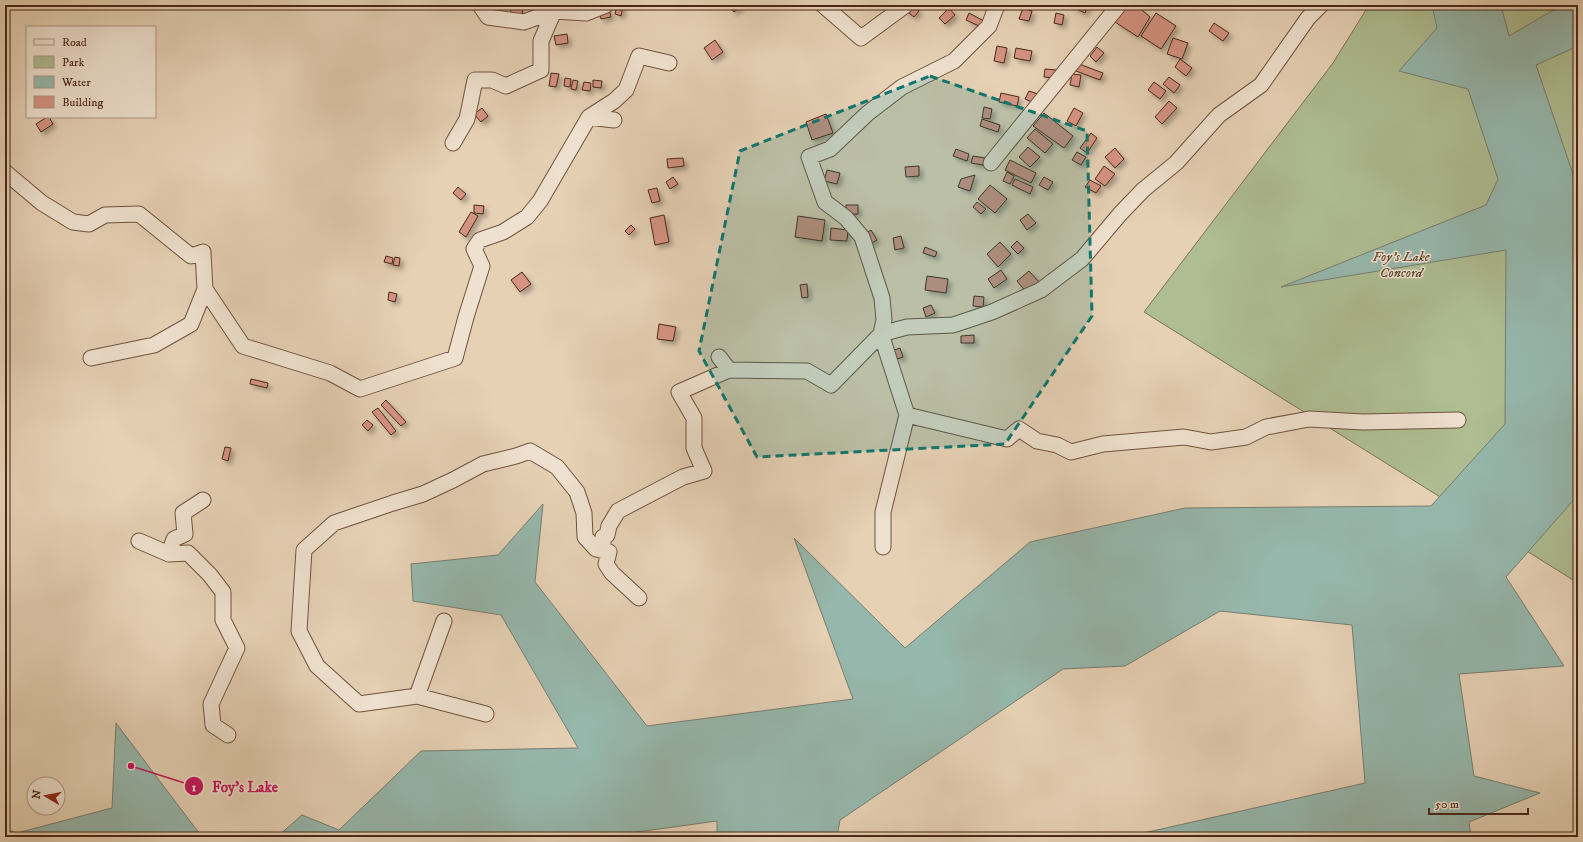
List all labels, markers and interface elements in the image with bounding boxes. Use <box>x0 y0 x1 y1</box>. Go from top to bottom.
legend <box>26 26 156 118</box>
text: Road <box>62 35 87 50</box>
text: Park <box>62 55 84 70</box>
text: Water <box>61 75 91 90</box>
text: Building <box>62 95 103 110</box>
park label: Foy’s Lake Concord <box>1372 248 1431 282</box>
callout: Foy's Lake <box>184 773 286 800</box>
north arrow <box>26 776 66 816</box>
text: Foy's Lake <box>212 778 279 797</box>
text: 1 <box>192 780 197 795</box>
text: N <box>29 789 45 800</box>
scale bar <box>1429 790 1528 816</box>
text: 50 m <box>1435 797 1459 812</box>

